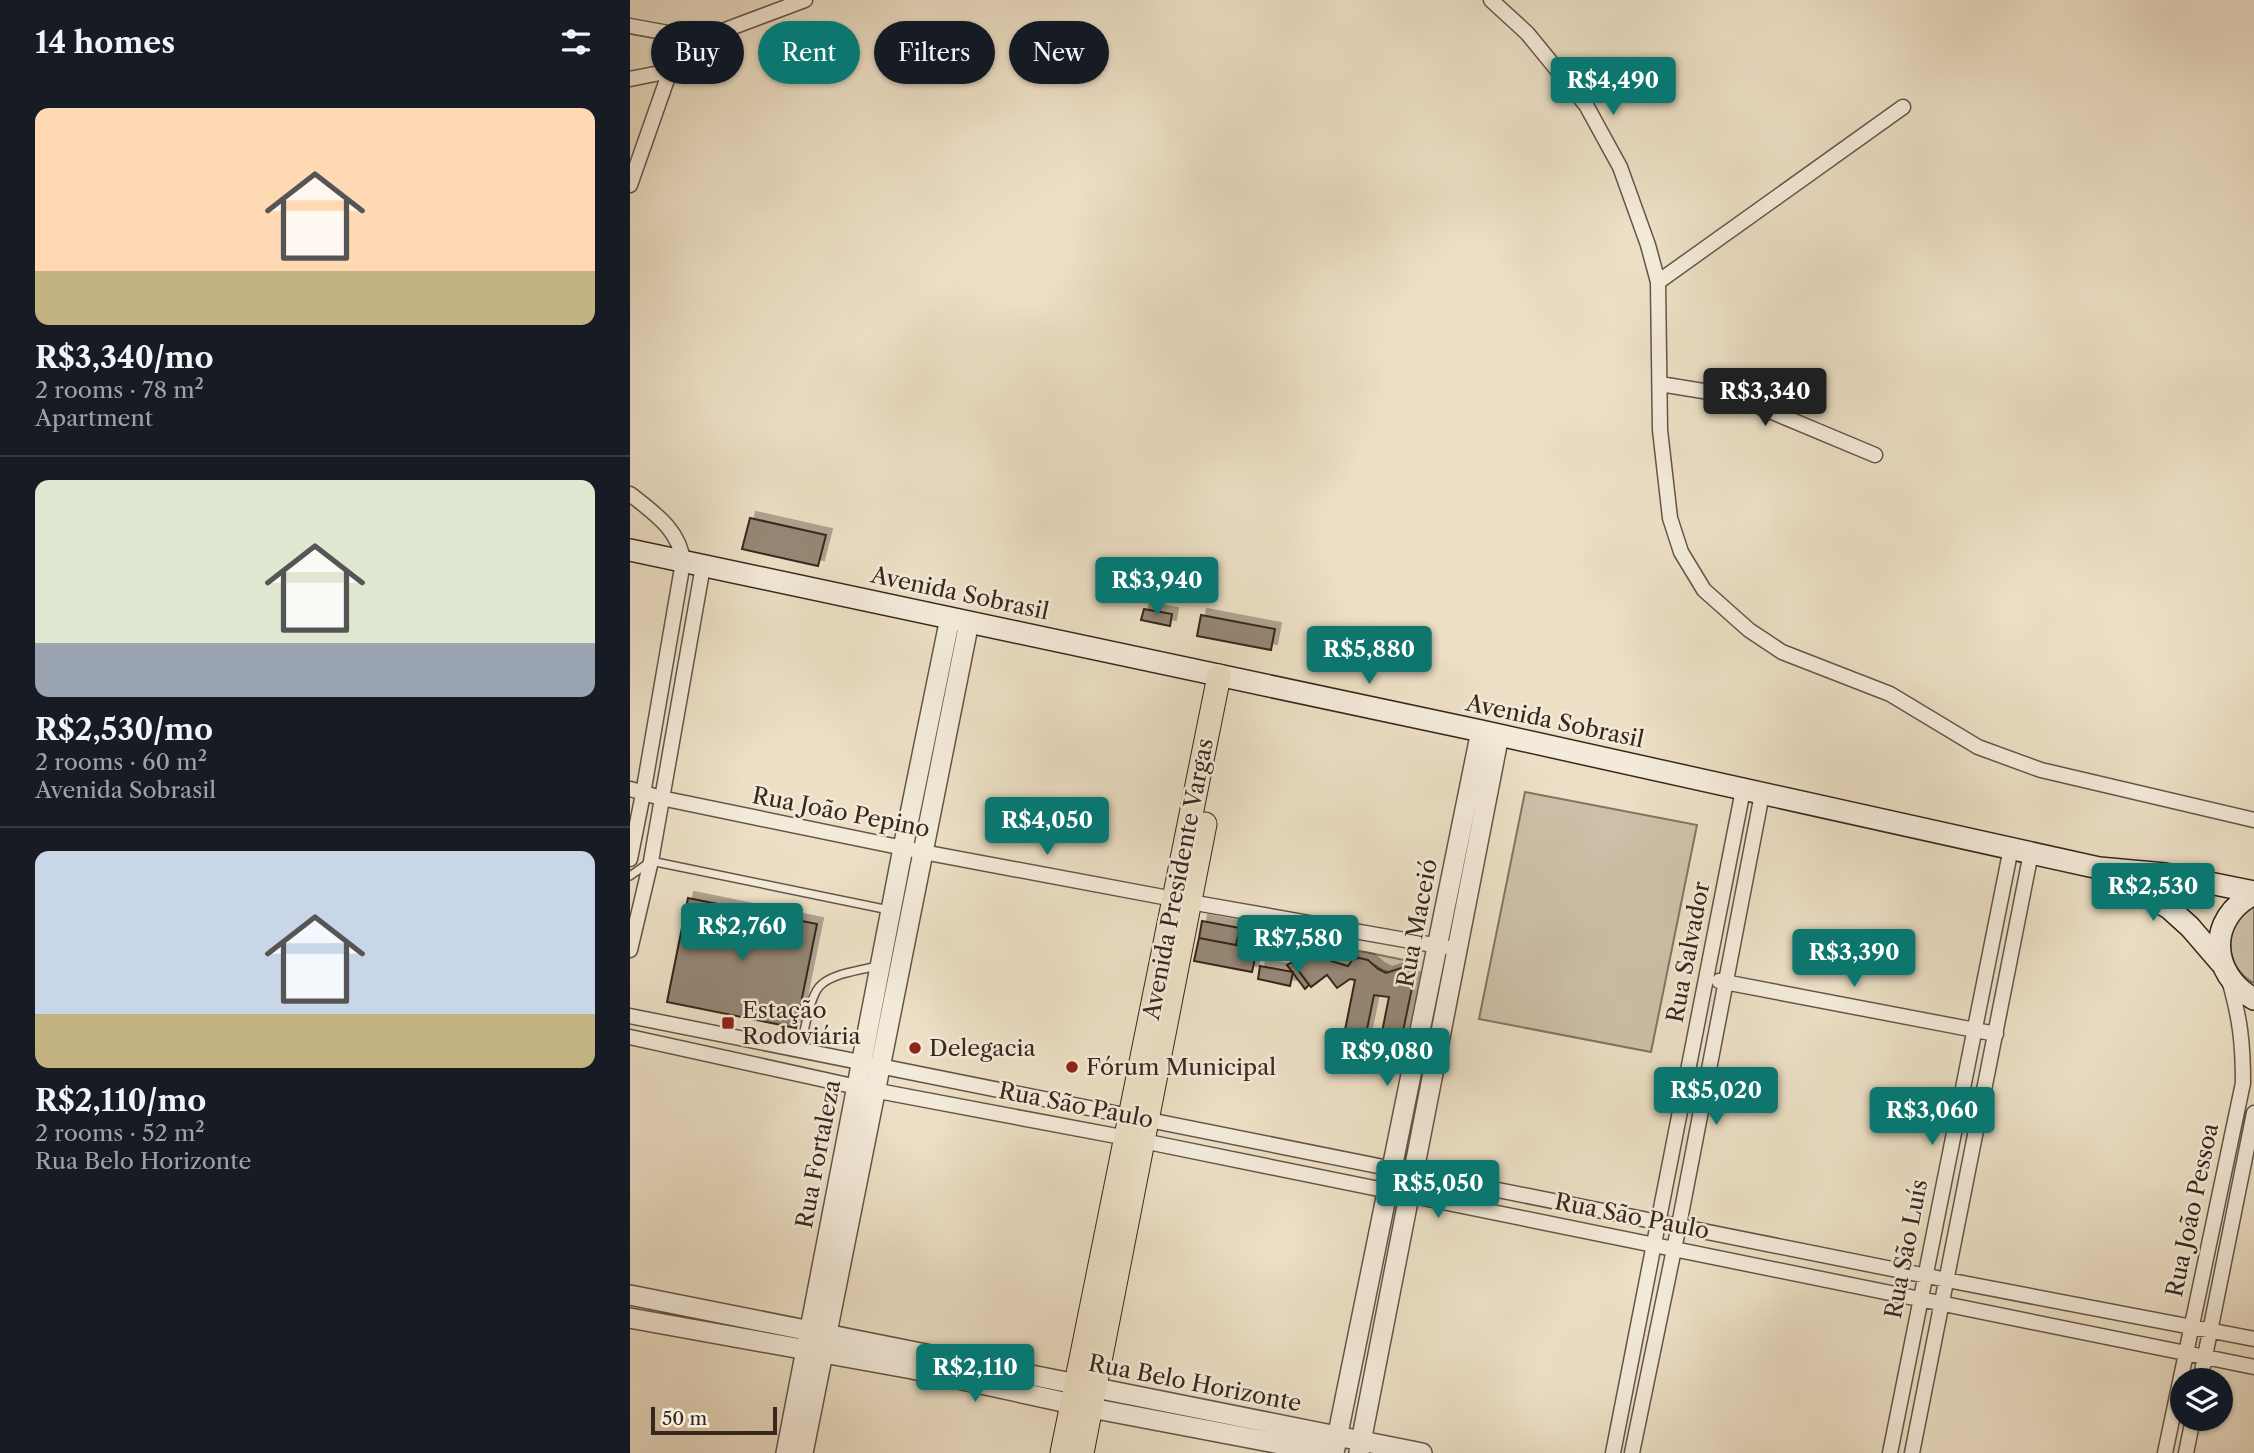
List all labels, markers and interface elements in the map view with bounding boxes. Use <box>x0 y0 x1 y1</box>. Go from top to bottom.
chip: Buy <box>651 21 744 84</box>
chip: Rent <box>758 21 860 84</box>
chip: Filters <box>874 21 995 84</box>
chip: New <box>1009 21 1109 84</box>
icon: filters <box>557 23 595 61</box>
text: 14 homes <box>35 24 175 61</box>
pin: R$4,490 <box>1548 58 1678 117</box>
text: R$4,490 <box>1567 66 1659 94</box>
icon: home <box>252 153 378 279</box>
text: R$3,340/mo <box>35 339 214 376</box>
pin: R$3,340 <box>1700 368 1830 428</box>
text: 2 rooms · 78 m² <box>35 376 204 404</box>
text: R$3,340 <box>1719 377 1811 405</box>
text: Apartment <box>35 404 153 432</box>
icon: home <box>252 525 378 651</box>
pin: R$3,940 <box>1092 558 1222 617</box>
street label: Avenida Sobrasil <box>868 560 1052 626</box>
text: R$3,940 <box>1111 566 1203 594</box>
pin: R$5,880 <box>1304 626 1434 686</box>
text: R$5,880 <box>1323 635 1415 663</box>
street label: Avenida Sobrasil <box>1463 688 1647 754</box>
text: R$2,530/mo <box>35 711 213 748</box>
street label: Avenida Presidente Vargas <box>1137 736 1219 1023</box>
text: 2 rooms · 60 m² <box>35 748 207 776</box>
text: Avenida Sobrasil <box>35 776 216 804</box>
street label: Rua João Pepino <box>750 781 932 843</box>
pin: R$4,050 <box>982 798 1112 857</box>
text: R$4,050 <box>1001 806 1093 834</box>
street label: Rua Maceió <box>1391 856 1443 990</box>
pin: R$2,530 <box>2088 864 2218 923</box>
text: R$2,530 <box>2108 872 2198 900</box>
street label: Rua Salvador <box>1661 879 1715 1025</box>
icon: home <box>252 896 378 1022</box>
pin: R$2,760 <box>677 904 807 963</box>
text: R$2,760 <box>697 912 787 940</box>
pin: R$7,580 <box>1233 916 1363 975</box>
text: R$7,580 <box>1253 924 1343 952</box>
pin: R$3,390 <box>1789 930 1919 989</box>
text: R$3,390 <box>1808 938 1900 966</box>
place label: Estação Rodoviária <box>742 996 861 1050</box>
marker: Estação Rodoviária <box>720 1015 736 1031</box>
pin: R$9,080 <box>1322 1028 1452 1088</box>
place label: Delegacia <box>929 1034 1036 1062</box>
text: R$9,080 <box>1341 1037 1433 1065</box>
marker: Delegacia <box>907 1040 923 1056</box>
place label: Fórum Municipal <box>1086 1053 1276 1081</box>
marker: Fórum Municipal <box>1064 1059 1080 1075</box>
pin: R$5,020 <box>1651 1068 1781 1127</box>
street label: Rua São Paulo <box>996 1076 1156 1134</box>
text: R$5,020 <box>1670 1076 1762 1104</box>
street label: Rua Fortaleza <box>790 1077 846 1231</box>
text: R$2,110/mo <box>35 1082 206 1119</box>
pin: R$3,060 <box>1867 1088 1997 1147</box>
text: R$3,060 <box>1886 1096 1978 1124</box>
text: 2 rooms · 52 m² <box>35 1119 205 1147</box>
street label: Rua João Pessoa <box>2160 1120 2224 1299</box>
text: Rua Belo Horizonte <box>35 1147 251 1175</box>
pin: R$5,050 <box>1373 1160 1503 1220</box>
text: R$5,050 <box>1392 1169 1484 1197</box>
street label: Rua São Luís <box>1879 1177 1933 1321</box>
street label: Rua São Paulo <box>1552 1187 1712 1245</box>
pin: R$2,110 <box>910 1344 1040 1404</box>
street label: Rua Belo Horizonte <box>1086 1349 1304 1417</box>
text: R$2,110 <box>932 1353 1018 1381</box>
map controls <box>2170 1368 2233 1431</box>
button: layers <box>2170 1368 2233 1431</box>
scale bar <box>651 1404 777 1436</box>
text: 50 m <box>662 1407 707 1430</box>

